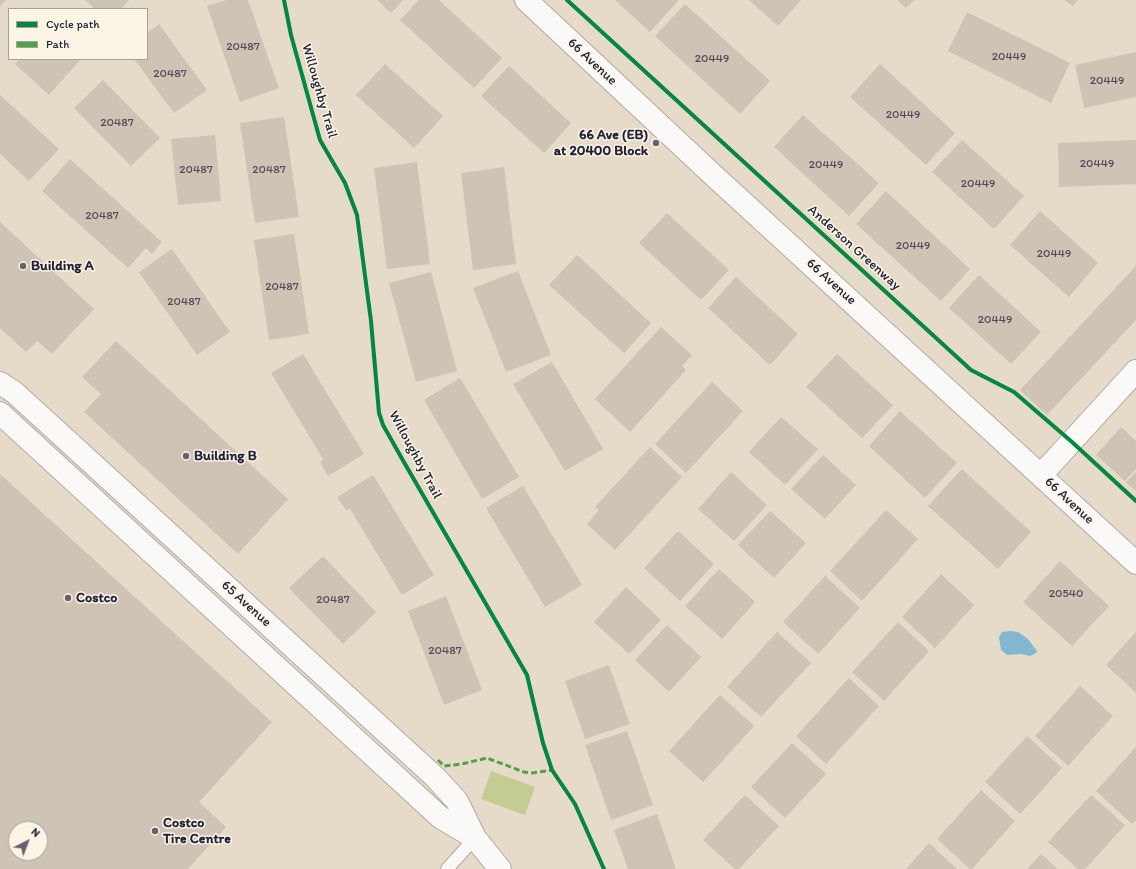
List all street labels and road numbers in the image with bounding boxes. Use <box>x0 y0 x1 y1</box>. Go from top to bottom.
street label: 66 Avenue <box>564 35 620 89</box>
street label: Willoughby Trail <box>298 42 340 140</box>
street label: Anderson Greenway <box>804 202 904 294</box>
street label: 66 Avenue <box>802 255 860 309</box>
street label: Willoughby Trail <box>385 408 445 502</box>
street label: 66 Avenue <box>1041 474 1097 528</box>
street label: 65 Avenue <box>217 577 275 631</box>

